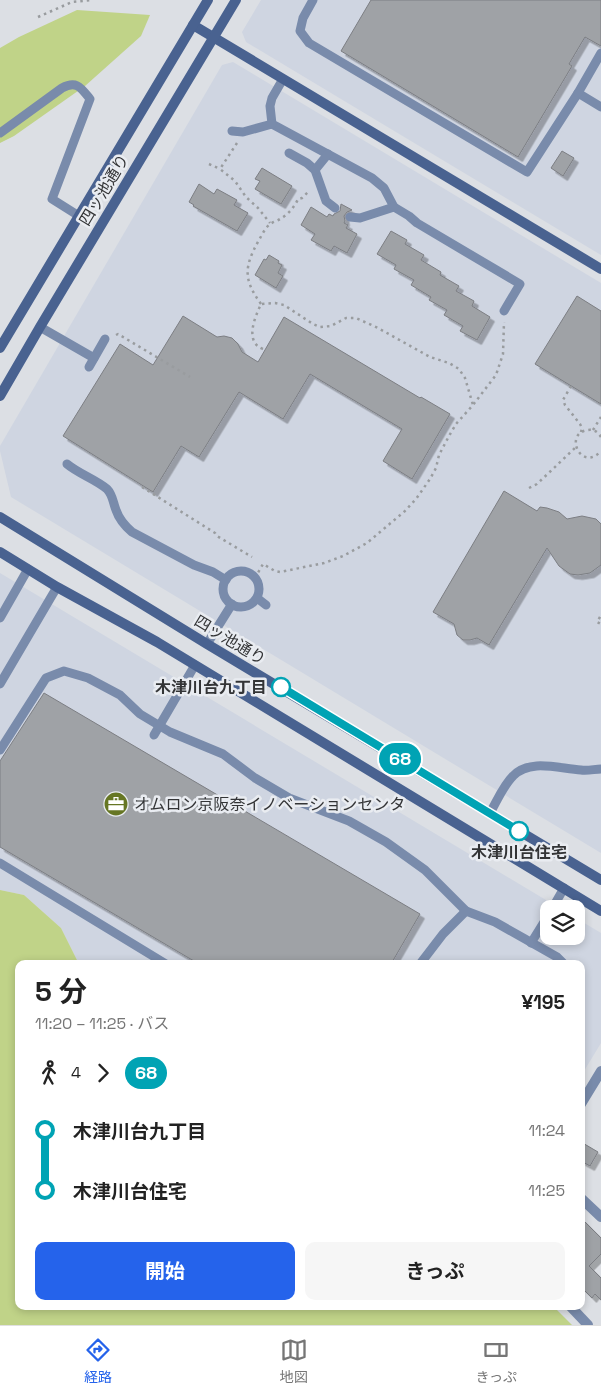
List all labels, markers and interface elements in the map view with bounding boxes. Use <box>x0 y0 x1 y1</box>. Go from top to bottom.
street label: 四ッ池通り <box>74 150 134 230</box>
street label: 四ッ池通り <box>190 610 270 670</box>
place label: 木津川台九丁目 <box>155 677 267 698</box>
marker: 木津川台九丁目 <box>271 677 291 697</box>
line badge: 68 <box>378 743 422 775</box>
text: 68 <box>389 747 411 770</box>
office icon: オムロン京阪奈イノベーションセンタ <box>103 791 129 817</box>
place label: オムロン京阪奈イノベーションセンタ <box>134 794 405 815</box>
marker: 木津川台住宅 <box>509 821 529 841</box>
place label: 木津川台住宅 <box>471 842 567 863</box>
map controls <box>540 900 585 945</box>
button: layers <box>540 900 585 945</box>
text: 5 分 <box>35 973 87 1009</box>
text: ¥195 <box>521 990 565 1015</box>
text: 11:20 – 11:25 · バス <box>35 1013 169 1034</box>
icon: walk <box>35 1059 63 1087</box>
icon: forward <box>89 1059 117 1087</box>
text: 68 <box>135 1061 157 1084</box>
text: 4 <box>71 1062 81 1083</box>
text: 木津川台九丁目 <box>73 1119 206 1144</box>
text: 11:24 <box>528 1120 565 1141</box>
text: 木津川台住宅 <box>73 1179 187 1204</box>
text: 11:25 <box>528 1180 565 1201</box>
button: 開始 <box>35 1242 295 1300</box>
button: きっぷ <box>305 1242 565 1300</box>
tab: 経路 <box>84 1336 112 1386</box>
tab: 地図 <box>280 1336 308 1386</box>
tab: きっぷ <box>476 1336 517 1386</box>

